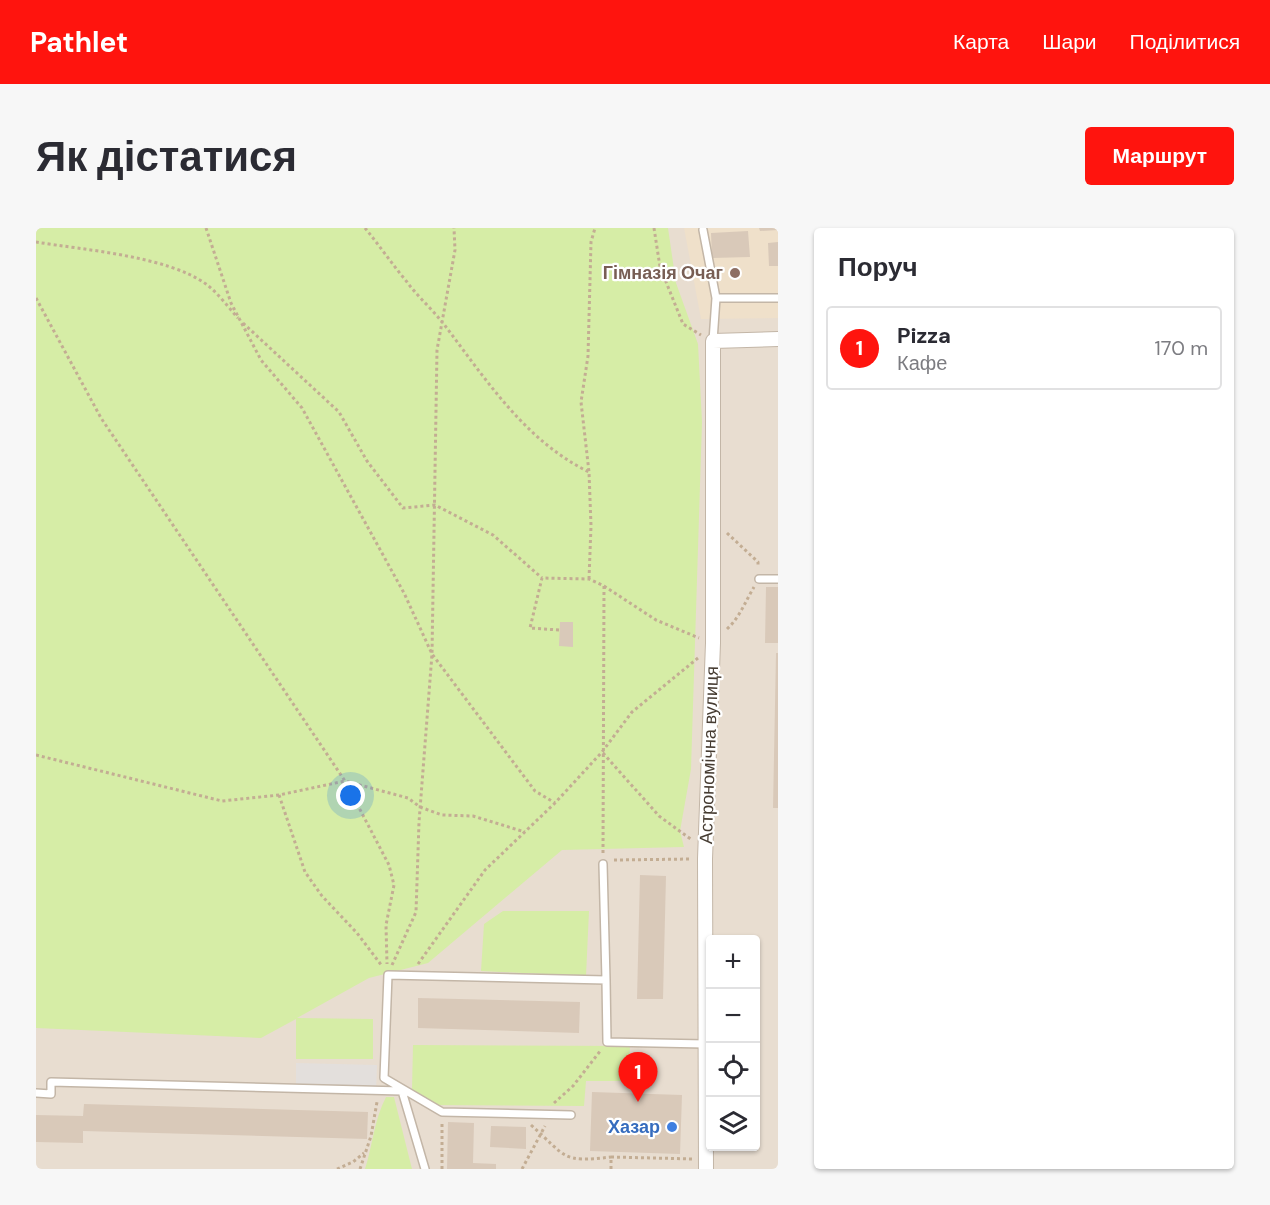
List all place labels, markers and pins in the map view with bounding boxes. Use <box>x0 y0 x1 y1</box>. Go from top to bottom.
place label: Гімназія Очаг <box>603 261 724 285</box>
marker: Гімназія Очаг <box>728 266 742 280</box>
pin: 1 <box>618 1052 658 1102</box>
place label: Хазар <box>608 1115 660 1139</box>
marker: Хазар <box>665 1120 679 1134</box>

